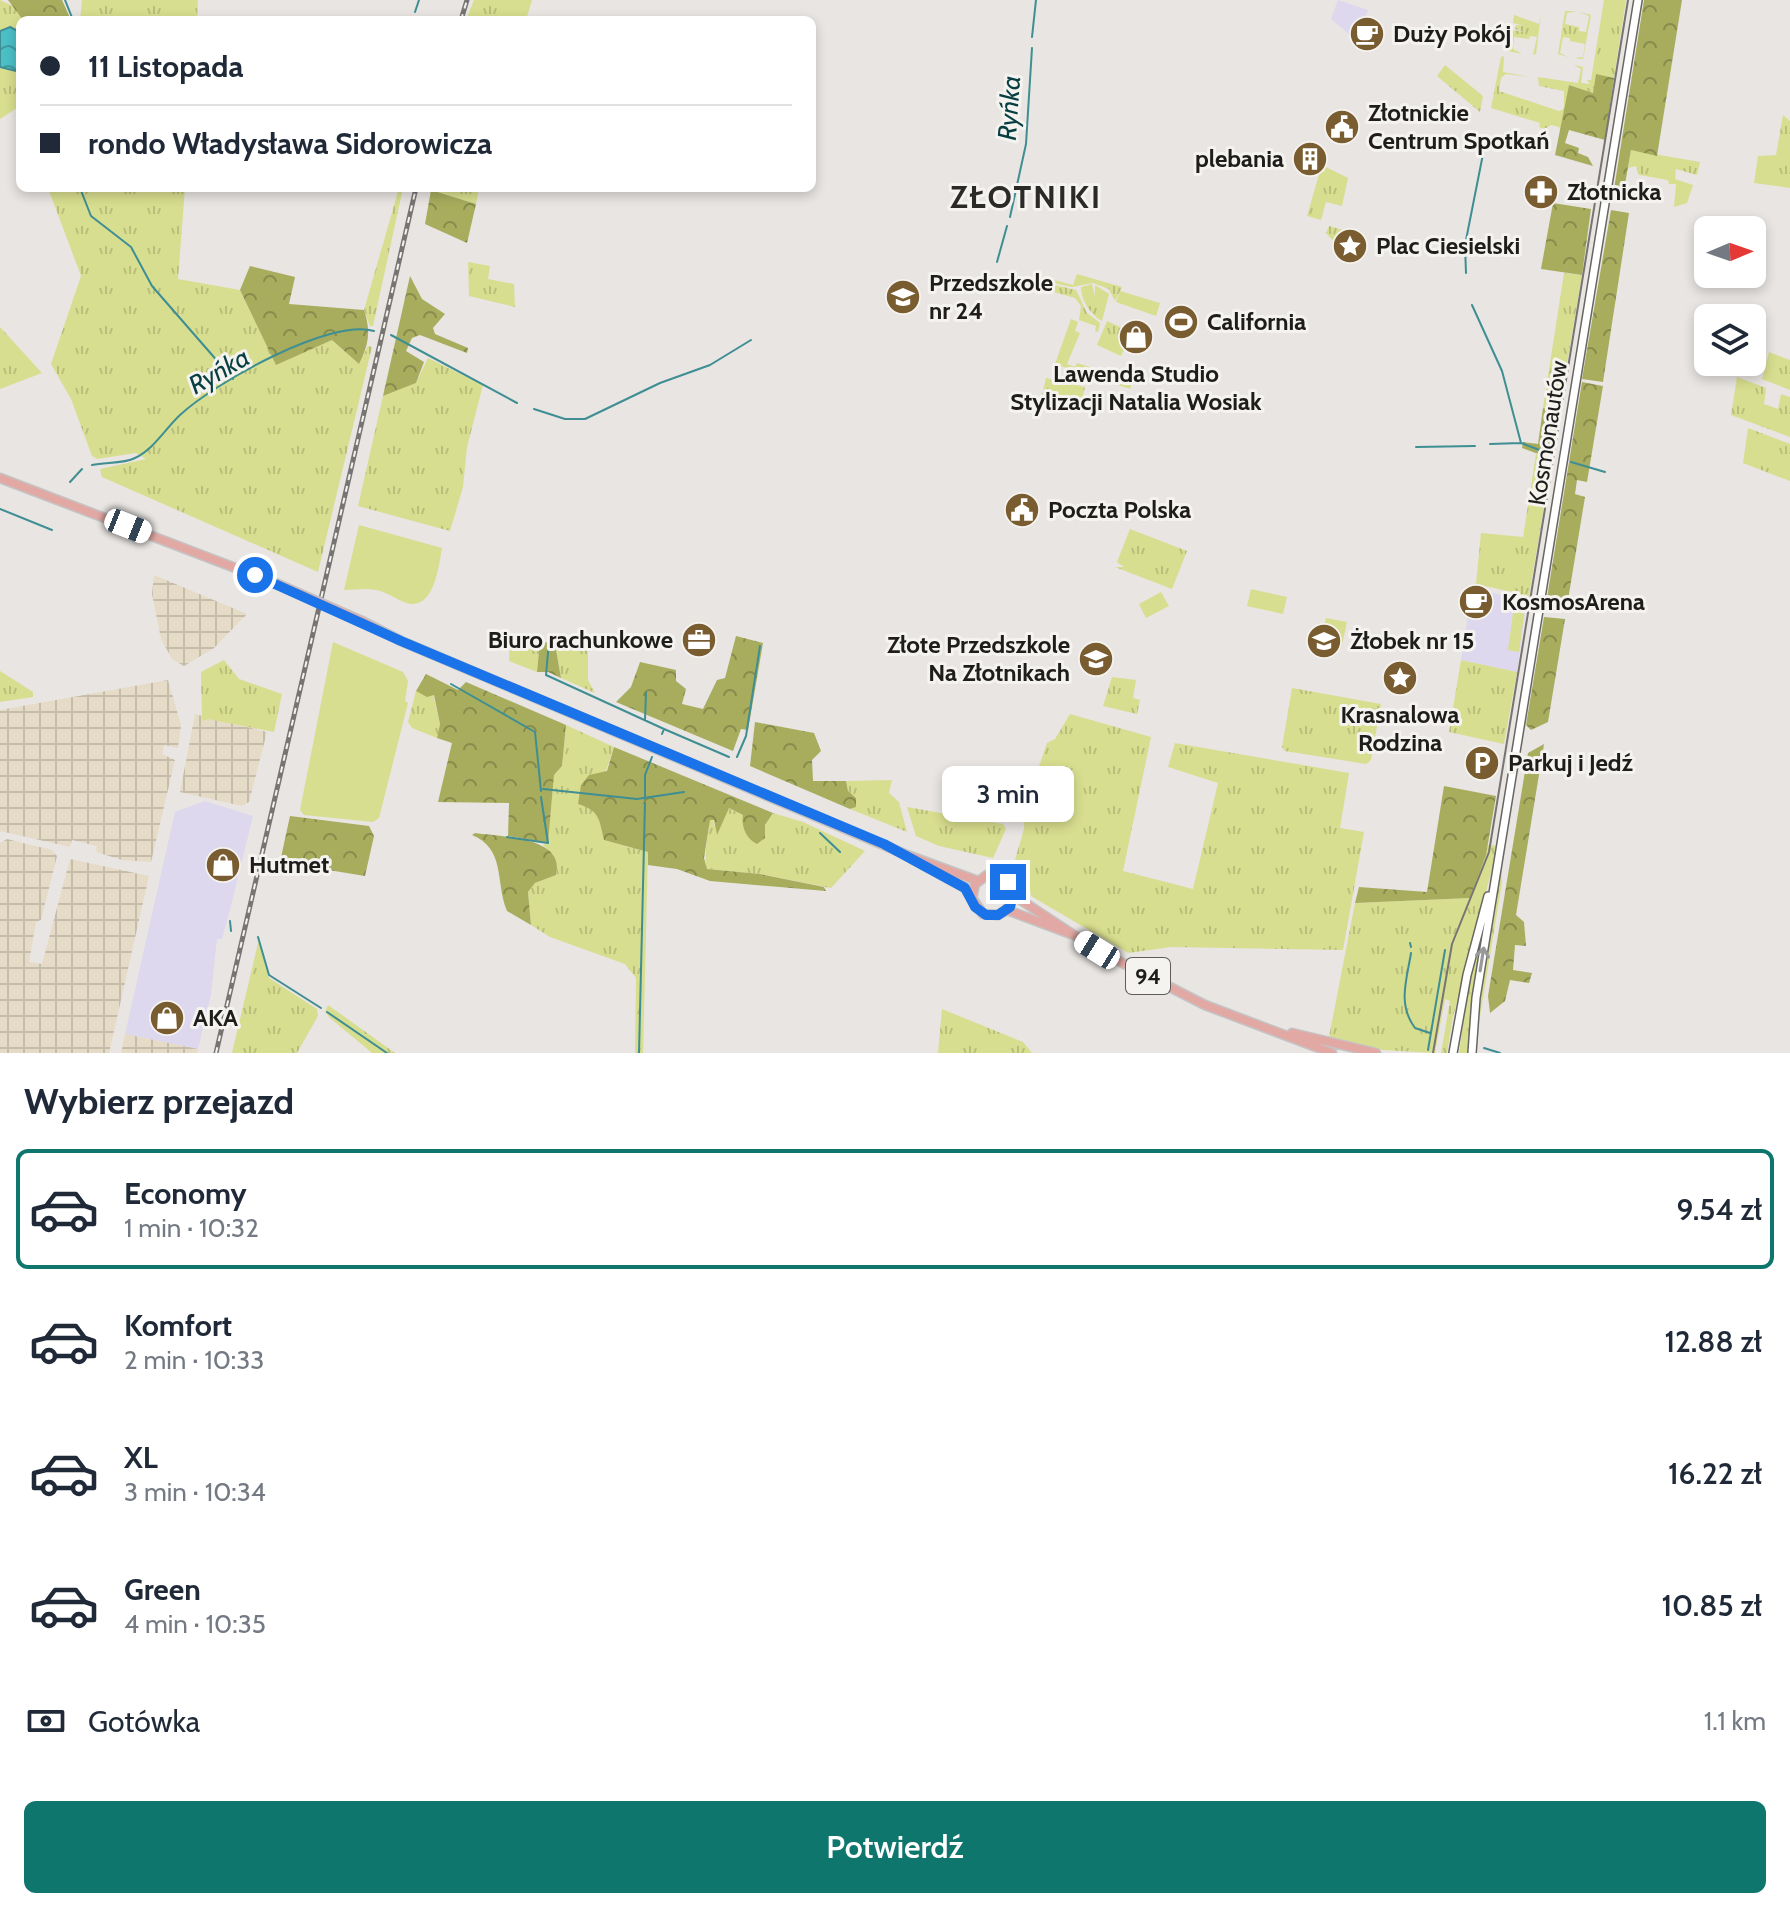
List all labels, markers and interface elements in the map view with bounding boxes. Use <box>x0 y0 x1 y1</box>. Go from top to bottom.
cafe icon: Duży Pokój <box>1348 15 1386 53</box>
place label: Duży Pokój <box>1393 19 1511 48</box>
text: 11 Listopada <box>88 48 243 85</box>
water label: Ryńka <box>991 74 1027 142</box>
place label: Złotnickie Centrum Spotkań <box>1368 98 1550 155</box>
public building icon: Złotnickie Centrum Spotkań <box>1323 108 1361 146</box>
text: rondo Władysława Sidorowicza <box>88 125 492 162</box>
building icon: plebania <box>1291 140 1329 178</box>
place label: plebania <box>1195 144 1284 173</box>
pharmacy icon: Złotnicka <box>1522 173 1560 211</box>
district label: ZŁOTNIKI <box>950 177 1102 216</box>
place label: Złotnicka <box>1567 177 1662 206</box>
north arrow <box>1694 216 1766 288</box>
map controls <box>1694 216 1766 376</box>
place icon: Plac Ciesielski <box>1331 227 1369 265</box>
place label: Plac Ciesielski <box>1376 231 1520 260</box>
place label: Przedszkole nr 24 <box>929 268 1053 325</box>
school or university icon: Przedszkole nr 24 <box>884 278 922 316</box>
sports icon: California <box>1162 303 1200 341</box>
button: layers <box>1694 304 1766 376</box>
place label: California <box>1207 307 1306 336</box>
shop icon: Lawenda Studio Stylizacji Natalia Wosiak <box>1117 318 1155 356</box>
water label: Ryńka <box>183 341 255 401</box>
street label: Kosmonautów <box>1522 358 1573 507</box>
place label: Lawenda Studio Stylizacji Natalia Wosiak <box>1010 359 1262 416</box>
public building icon: Poczta Polska <box>1003 491 1041 529</box>
place label: Poczta Polska <box>1048 495 1191 524</box>
car <box>101 506 155 546</box>
route start <box>237 557 273 593</box>
cafe icon: KosmosArena <box>1457 583 1495 621</box>
place label: KosmosArena <box>1502 587 1645 616</box>
office icon: Biuro rachunkowe <box>680 621 718 659</box>
school or university icon: Żłobek nr 15 <box>1305 622 1343 660</box>
place label: Biuro rachunkowe <box>488 625 673 654</box>
place label: Żłobek nr 15 <box>1350 626 1474 655</box>
place label: Złote Przedszkole Na Złotnikach <box>887 630 1070 687</box>
school or university icon: Złote Przedszkole Na Złotnikach <box>1077 640 1115 678</box>
place icon: Krasnalowa Rodzina <box>1381 659 1419 697</box>
place label: Krasnalowa Rodzina <box>1340 700 1460 757</box>
parking icon: Parkuj i Jedź <box>1463 744 1501 782</box>
place label: Parkuj i Jedź <box>1508 748 1633 777</box>
callout: 3 min <box>942 766 1074 822</box>
text: 3 min <box>977 778 1039 810</box>
shop icon: Hutmet <box>204 846 242 884</box>
place label: Hutmet <box>249 850 329 879</box>
route end <box>990 864 1026 900</box>
car <box>1070 927 1124 973</box>
one-way arrow <box>1475 947 1490 972</box>
road number: 94 <box>1126 958 1170 994</box>
shop icon: AKA <box>148 999 186 1037</box>
place label: AKA <box>193 1003 238 1032</box>
text: Wybierz przejazd <box>24 1079 294 1123</box>
icon: car <box>28 1173 100 1245</box>
text: Economy <box>124 1175 247 1212</box>
text: 9.54 zł <box>1676 1191 1762 1228</box>
text: 1 min · 10:32 <box>124 1212 259 1244</box>
icon: car <box>28 1305 100 1377</box>
text: Komfort <box>124 1307 232 1344</box>
text: 12.88 zł <box>1664 1323 1762 1360</box>
text: 2 min · 10:33 <box>124 1344 264 1376</box>
icon: car <box>28 1437 100 1509</box>
text: XL <box>124 1439 158 1476</box>
text: 16.22 zł <box>1668 1455 1762 1492</box>
text: 3 min · 10:34 <box>124 1476 266 1508</box>
icon: car <box>28 1569 100 1641</box>
text: Green <box>124 1571 201 1608</box>
text: 10.85 zł <box>1662 1587 1762 1624</box>
text: 4 min · 10:35 <box>124 1608 266 1640</box>
icon: cash <box>24 1699 68 1743</box>
text: Gotówka <box>88 1703 200 1740</box>
text: 1.1 km <box>1704 1705 1766 1737</box>
button: Potwierdź <box>24 1801 1766 1893</box>

